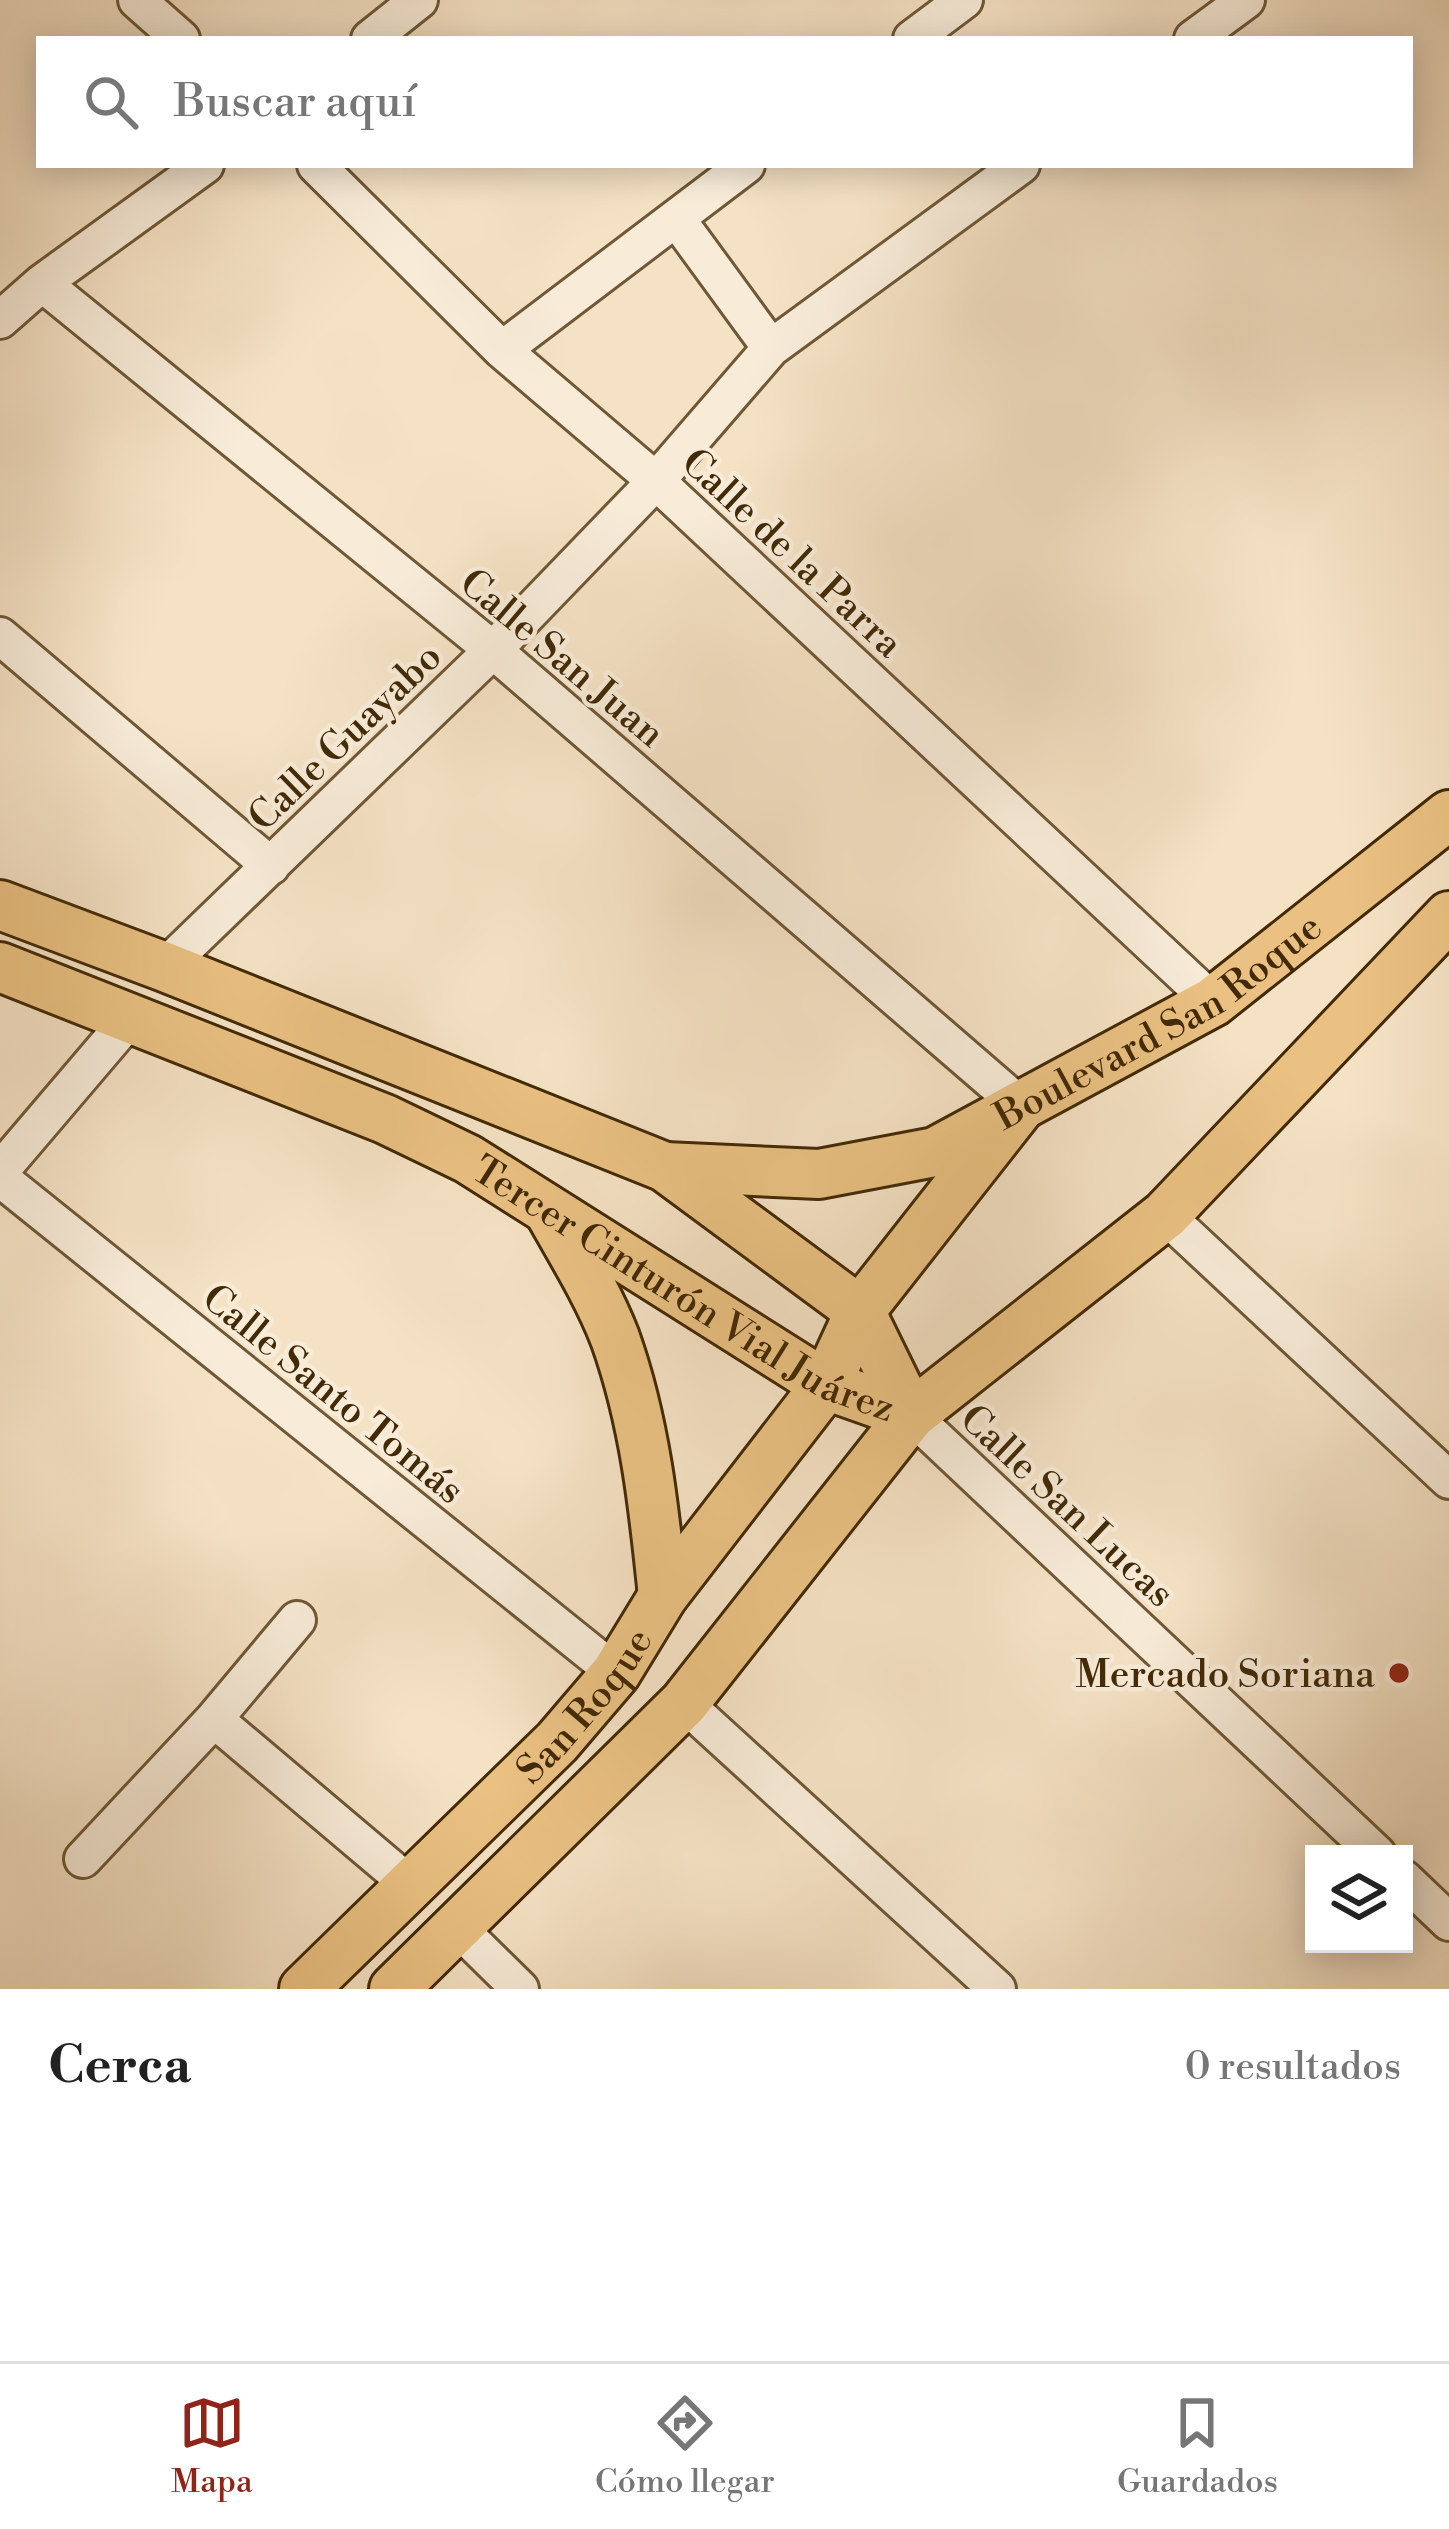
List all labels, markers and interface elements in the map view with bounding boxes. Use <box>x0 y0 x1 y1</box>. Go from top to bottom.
search box <box>36 36 1413 168</box>
icon: search <box>78 69 144 135</box>
text: Buscar aquí <box>174 74 416 131</box>
street label: Calle de la Parra <box>670 439 912 669</box>
street label: Calle San Juan <box>449 559 674 759</box>
street label: Calle Guayabo <box>239 633 453 842</box>
street label: Boulevard San Roque <box>986 903 1333 1143</box>
street label: Tercer Cinturón Vial Juárez <box>463 1146 901 1434</box>
street label: Calle Santo Tomás <box>192 1274 473 1516</box>
street label: Calle San Lucas <box>949 1395 1184 1619</box>
street label: San Roque <box>507 1620 664 1795</box>
place label: Mercado Soriana <box>1075 1651 1375 1700</box>
marker: Mercado Soriana <box>1386 1660 1412 1686</box>
map controls <box>1305 1845 1413 1953</box>
button: layers <box>1305 1845 1413 1953</box>
text: Cerca <box>48 2035 191 2099</box>
text: 0 resultados <box>1185 2043 1401 2092</box>
tab: Mapa <box>171 2390 253 2503</box>
tab: Cómo llegar <box>595 2390 775 2503</box>
tab: Guardados <box>1117 2390 1278 2503</box>

